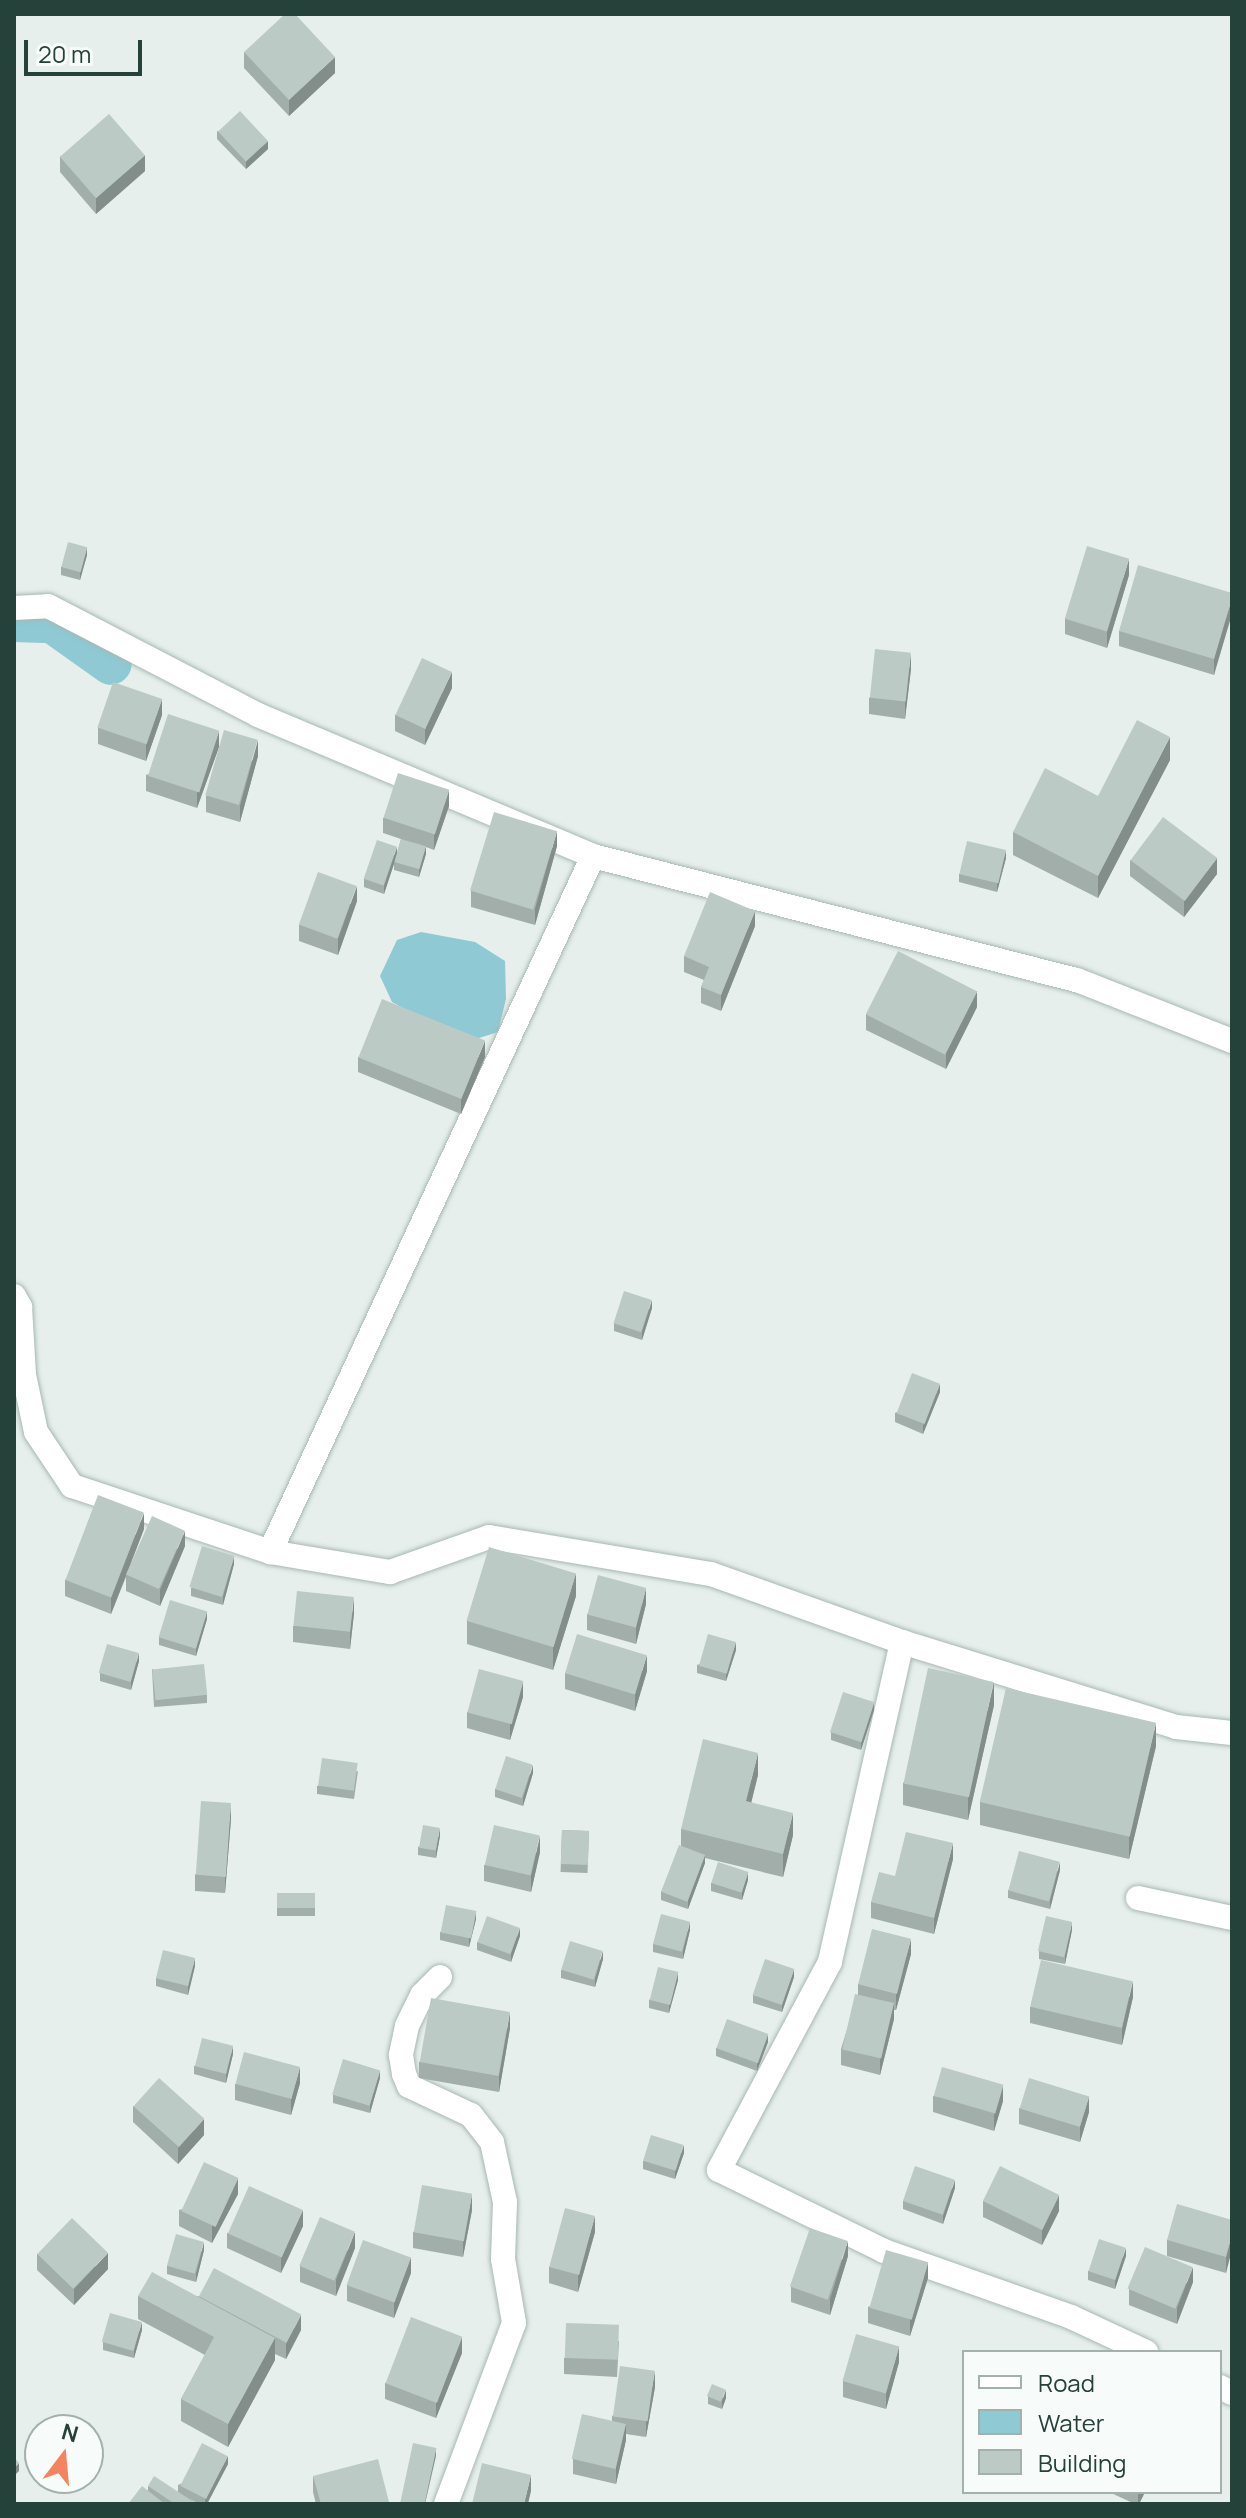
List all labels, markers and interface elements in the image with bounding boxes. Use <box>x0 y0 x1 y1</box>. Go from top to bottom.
scale bar <box>28 24 146 74</box>
text: 20 m <box>38 37 91 70</box>
legend <box>962 2350 1222 2494</box>
text: Road <box>1038 2366 1095 2399</box>
text: Water <box>1038 2406 1105 2439</box>
north arrow <box>24 2414 104 2494</box>
text: N <box>58 2416 82 2449</box>
text: Building <box>1038 2446 1126 2479</box>

